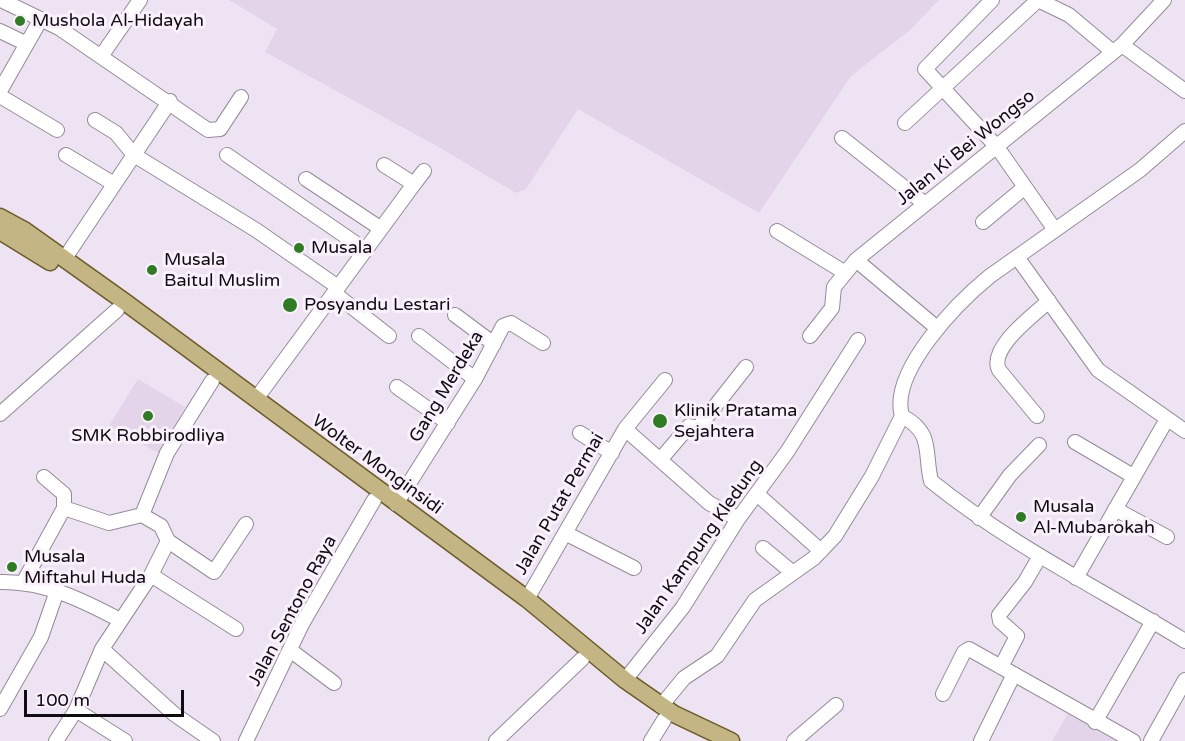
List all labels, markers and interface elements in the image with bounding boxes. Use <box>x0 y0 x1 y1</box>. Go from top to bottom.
place label: Mushola Al-Hidayah <box>32 10 204 32</box>
marker: Mushola Al-Hidayah <box>13 14 27 28</box>
street label: Jalan Ki Bei Wongso <box>892 86 1040 210</box>
place label: Musala <box>311 237 372 259</box>
marker: Musala <box>292 241 306 255</box>
place label: Musala Baitul Muslim <box>164 249 280 292</box>
marker: Musala Baitul Muslim <box>145 263 159 277</box>
place label: Posyandu Lestari <box>304 294 450 316</box>
marker: Posyandu Lestari <box>281 296 299 314</box>
street label: Gang Merdeka <box>405 327 489 447</box>
place label: Klinik Pratama Sejahtera <box>674 400 797 442</box>
marker: SMK Robbirodliya <box>141 409 155 423</box>
street label: Wolter Monginsidi <box>307 410 447 520</box>
marker: Klinik Pratama Sejahtera <box>651 412 669 430</box>
place label: SMK Robbirodliya <box>71 425 225 447</box>
street label: Jalan Putat Permai <box>511 429 609 579</box>
street label: Jalan Kampung Kledung <box>630 456 768 638</box>
place label: Musala Al-Mubarokah <box>1033 496 1155 538</box>
marker: Musala Al-Mubarokah <box>1014 510 1028 524</box>
street label: Jalan Sentono Raya <box>244 532 342 690</box>
place label: Musala Miftahul Huda <box>24 546 146 588</box>
marker: Musala Miftahul Huda <box>5 560 19 574</box>
scale bar <box>27 678 188 716</box>
text: 100 m <box>35 689 90 711</box>

